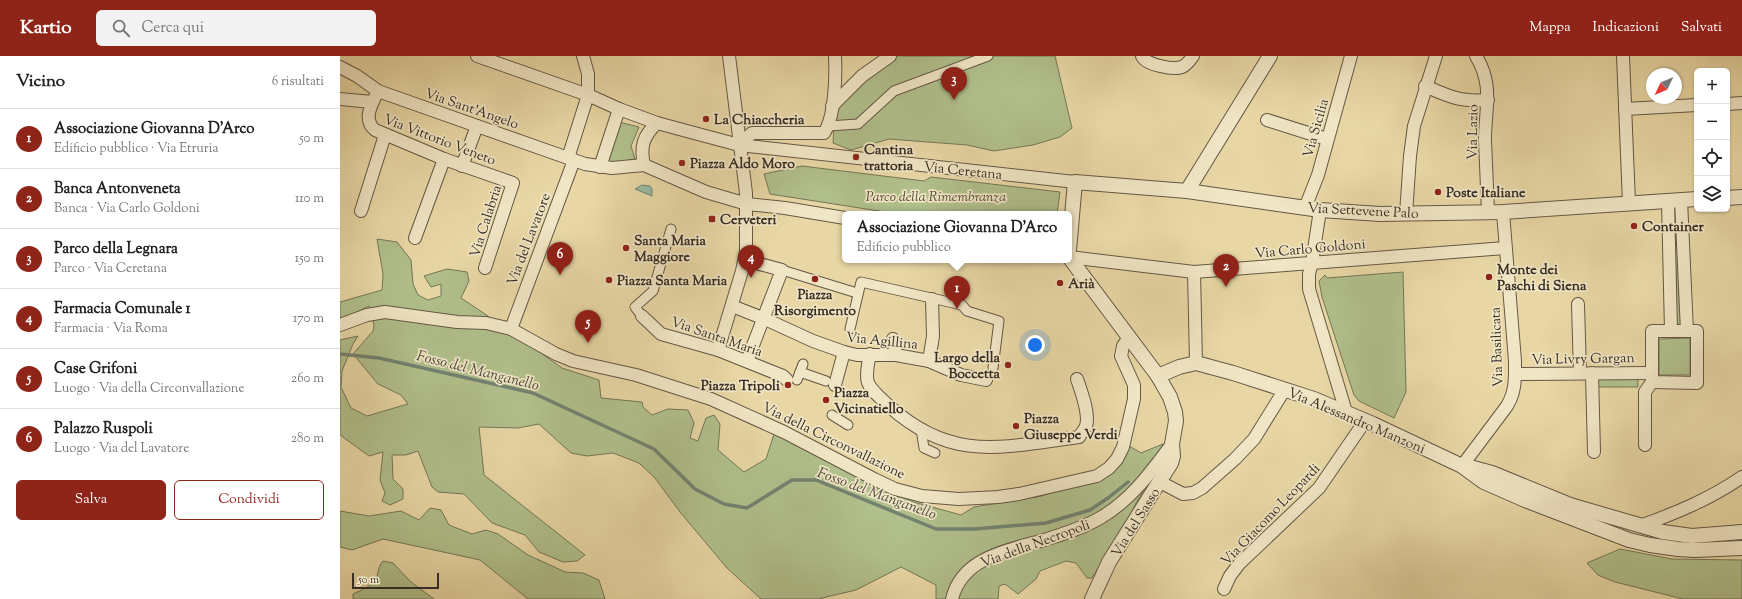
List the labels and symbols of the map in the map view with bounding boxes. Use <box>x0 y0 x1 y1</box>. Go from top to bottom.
pin: 3 <box>941 67 967 100</box>
north arrow <box>1646 68 1682 104</box>
street label: Via Sant'Angelo <box>422 85 521 135</box>
street label: Via Sicilia <box>1299 96 1335 161</box>
street label: Via Lazio <box>1464 104 1484 160</box>
street label: Via Vittorio Veneto <box>380 110 499 172</box>
place label: La Chiaccheria <box>714 111 805 131</box>
marker: La Chiaccheria <box>701 114 711 124</box>
place label: Cantina trattoria <box>864 141 914 177</box>
marker: Cantina trattoria <box>851 152 861 162</box>
place label: Piazza Aldo Moro <box>690 155 795 175</box>
marker: Piazza Aldo Moro <box>677 158 687 168</box>
street label: Via Ceretana <box>922 158 1004 186</box>
street label: Via Calabria <box>466 182 508 260</box>
place label: Poste Italiane <box>1446 184 1526 204</box>
marker: Poste Italiane <box>1433 187 1443 197</box>
park label: Parco della Rimembranza <box>866 188 1006 208</box>
street label: Via del Lavatore <box>503 191 557 289</box>
street label: Via Settevene Palo <box>1307 199 1419 225</box>
place label: Cerveteri <box>720 211 777 231</box>
marker: Cerveteri <box>707 214 717 224</box>
place label: Container <box>1642 218 1705 238</box>
marker: Container <box>1629 221 1639 231</box>
place label: Santa Maria Maggiore <box>634 232 707 268</box>
street label: Via Carlo Goldoni <box>1254 235 1367 265</box>
pin: 6 <box>547 242 573 275</box>
marker: Santa Maria Maggiore <box>621 243 631 253</box>
pin: 4 <box>738 245 764 278</box>
pin: 2 <box>1213 254 1239 287</box>
place label: Monte dei Paschi di Siena <box>1497 261 1587 297</box>
place label: Piazza Santa Maria <box>617 272 728 292</box>
marker: Monte dei Paschi di Siena <box>1484 272 1494 282</box>
marker: Piazza Risorgimento <box>810 274 820 284</box>
marker: Piazza Santa Maria <box>604 275 614 285</box>
place label: Arià <box>1068 275 1095 295</box>
pin: 1 <box>944 276 970 309</box>
marker: Arià <box>1055 278 1065 288</box>
place label: Piazza Risorgimento <box>774 286 856 322</box>
street label: Via Basilicata <box>1487 306 1509 387</box>
pin: 5 <box>575 310 601 343</box>
street label: Via Santa Maria <box>668 313 765 363</box>
street label: Via Agillina <box>845 328 919 356</box>
your location <box>1025 335 1045 355</box>
water label: Fosso del Manganello <box>414 346 542 397</box>
place label: Largo della Boccetta <box>934 349 1001 385</box>
street label: Via Livry Gargan <box>1531 349 1635 371</box>
marker: Largo della Boccetta <box>1003 360 1013 370</box>
place label: Piazza Tripoli <box>701 377 780 397</box>
marker: Piazza Tripoli <box>783 380 793 390</box>
place label: Piazza Vicinatiello <box>834 384 904 420</box>
street label: Via Alessandro Manzoni <box>1284 384 1428 460</box>
marker: Piazza Vicinatiello <box>821 395 831 405</box>
street label: Via della Circonvallazione <box>758 398 908 485</box>
place label: Piazza Giuseppe Verdi <box>1024 410 1118 446</box>
marker: Piazza Giuseppe Verdi <box>1011 421 1021 431</box>
street label: Via Giacomo Leopardi <box>1217 460 1326 571</box>
water label: Fosso del Manganello <box>814 463 939 526</box>
street label: Via del Sasso <box>1107 484 1166 562</box>
street label: Via della Necropoli <box>978 516 1093 574</box>
scale bar <box>352 571 439 590</box>

